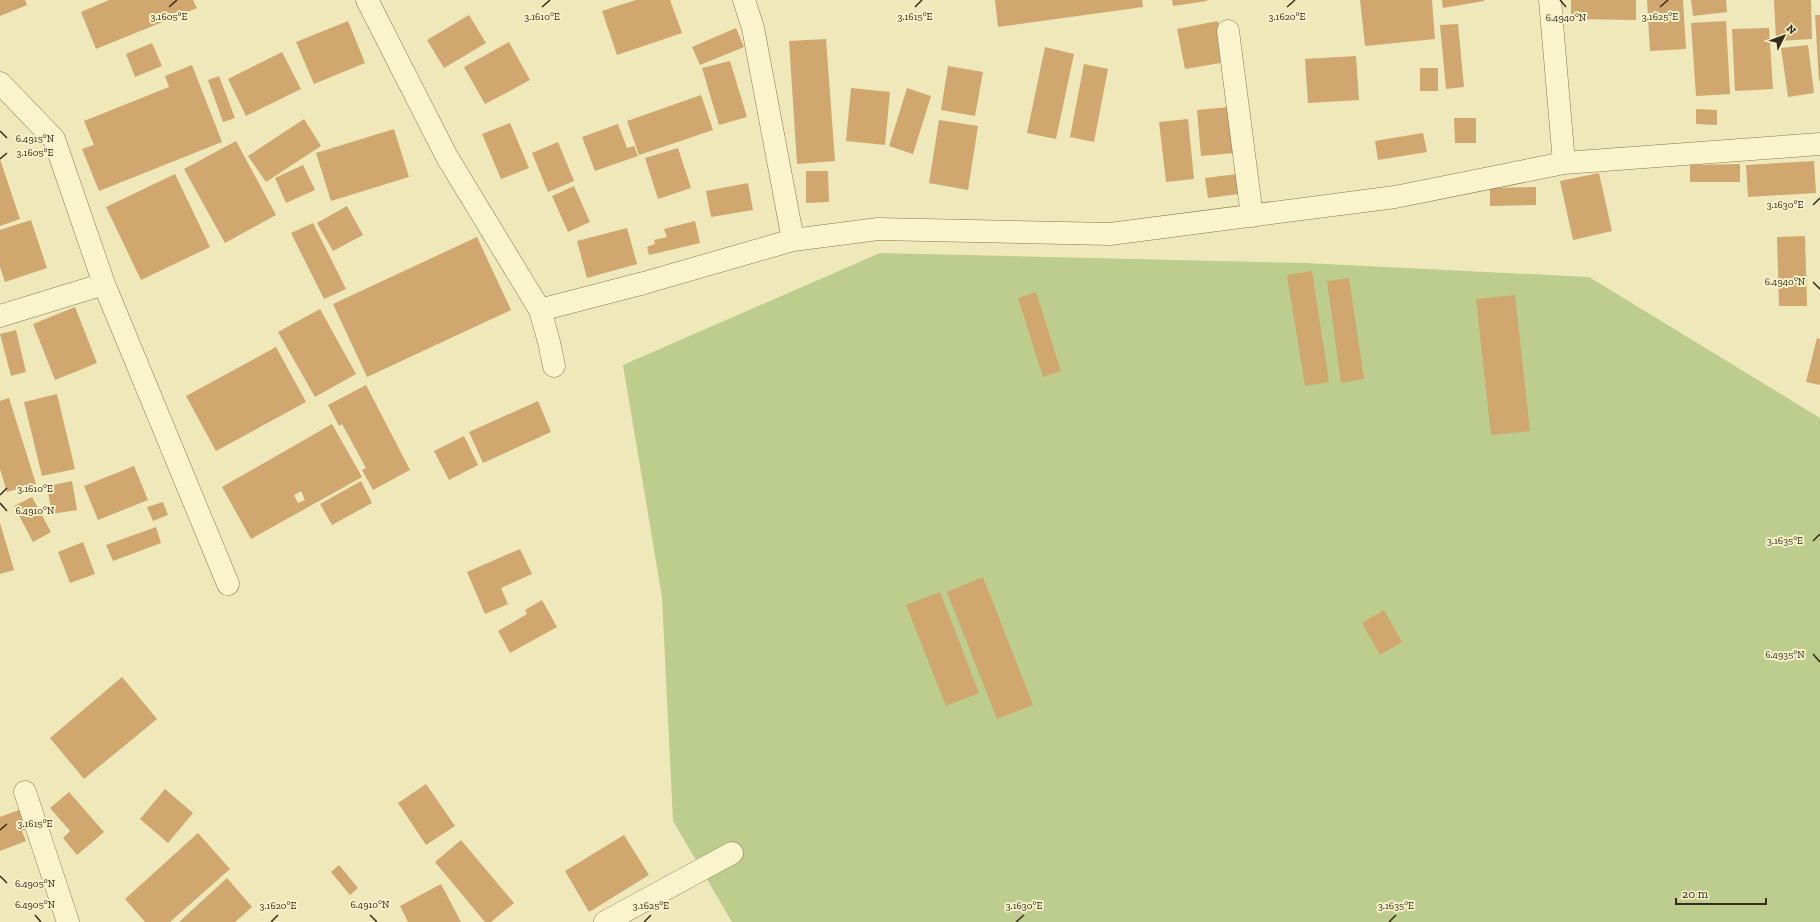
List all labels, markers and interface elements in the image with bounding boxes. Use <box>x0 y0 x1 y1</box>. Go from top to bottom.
text: 3.1605°E <box>151 11 188 23</box>
text: 3.1610°E <box>524 11 560 23</box>
text: 3.1615°E <box>898 11 933 23</box>
text: 3.1620°E <box>1269 11 1306 23</box>
text: 3.1625°E <box>1642 11 1678 23</box>
text: 6.4940°N <box>1546 12 1587 24</box>
north arrow <box>1764 16 1804 56</box>
text: N <box>1783 22 1799 38</box>
text: 6.4915°N <box>16 133 55 145</box>
text: 3.1605°E <box>17 147 54 159</box>
text: 3.1630°E <box>1767 199 1803 211</box>
text: 6.4940°N <box>1765 276 1806 288</box>
text: 3.1610°E <box>17 483 53 495</box>
text: 6.4910°N <box>16 505 55 517</box>
text: 3.1635°E <box>1767 535 1803 547</box>
text: 6.4935°N <box>1765 649 1805 661</box>
text: 3.1615°E <box>18 818 53 830</box>
text: 6.4905°N <box>15 878 56 890</box>
scale bar <box>1676 880 1766 906</box>
text: 20 m <box>1682 887 1709 901</box>
text: 6.4905°N <box>15 899 56 911</box>
text: 6.4910°N <box>351 899 390 911</box>
text: 3.1620°E <box>260 900 297 912</box>
text: 3.1625°E <box>633 900 669 912</box>
text: 3.1630°E <box>1006 900 1042 912</box>
text: 3.1635°E <box>1378 900 1414 912</box>

